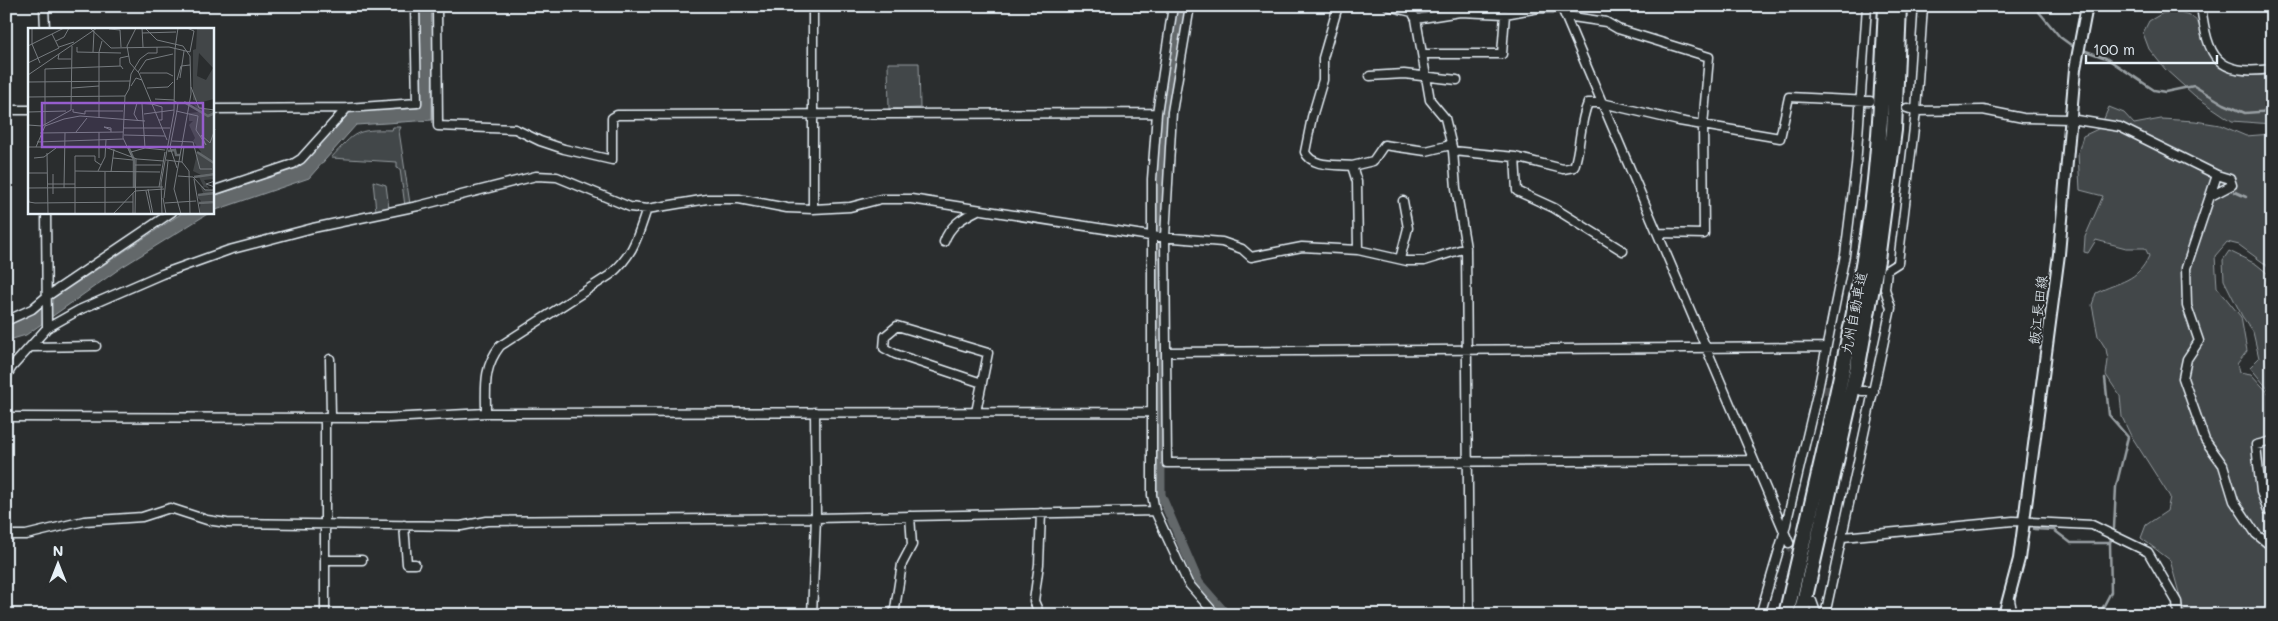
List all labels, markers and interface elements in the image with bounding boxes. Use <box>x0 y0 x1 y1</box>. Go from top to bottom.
inset map <box>28 28 214 214</box>
scale bar <box>2086 32 2217 64</box>
text: 100 m <box>2093 39 2135 59</box>
street label: 九州自動車道 <box>1836 270 1871 356</box>
street label: 飯江長田線 <box>2024 274 2051 346</box>
north arrow <box>32 538 82 588</box>
text: N <box>53 541 63 560</box>

